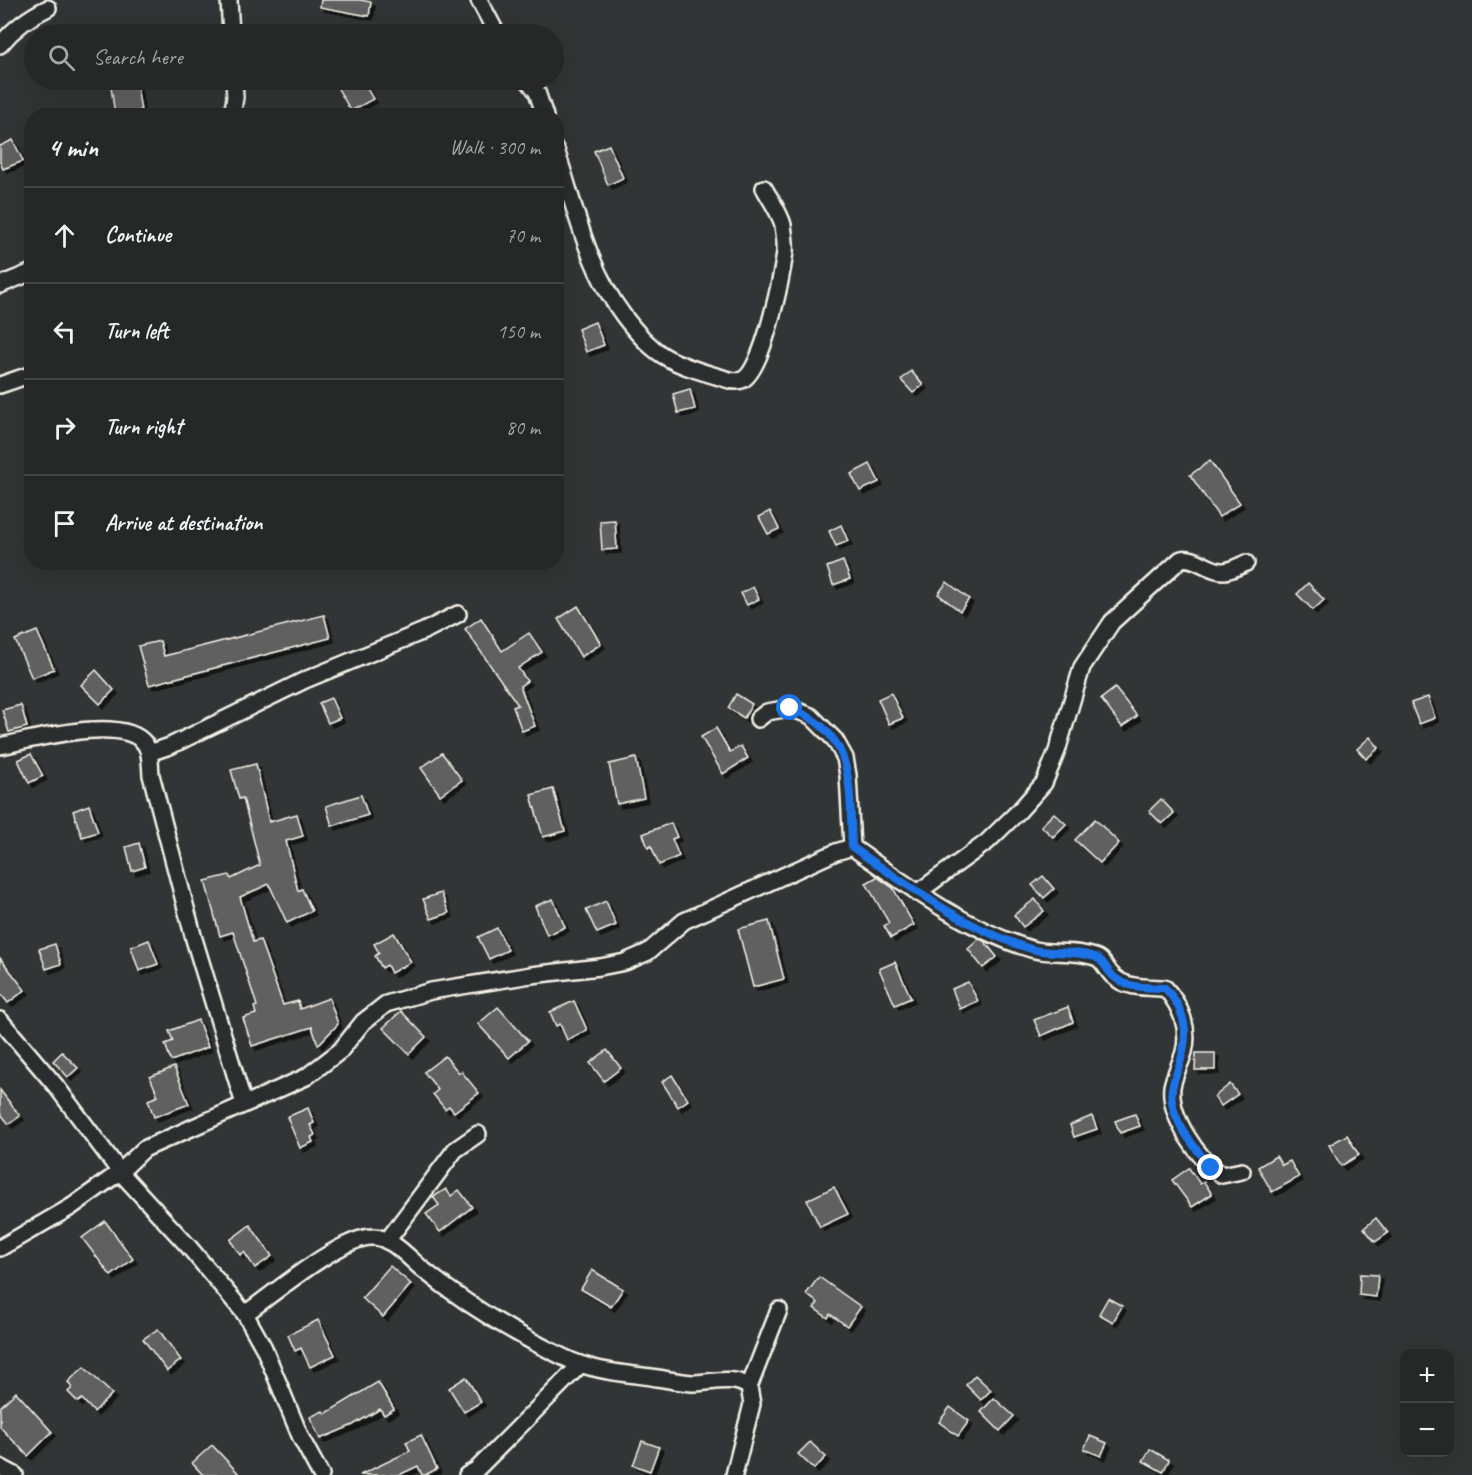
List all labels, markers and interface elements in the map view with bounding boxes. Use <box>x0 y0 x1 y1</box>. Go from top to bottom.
search box <box>24 24 564 90</box>
icon: search <box>45 41 78 74</box>
text: Search here <box>93 43 183 71</box>
text: 4 min <box>48 131 98 164</box>
text: Walk · 300 m <box>450 135 540 160</box>
icon: ahead <box>48 219 81 252</box>
text: Continue <box>105 221 171 249</box>
text: 70 m <box>506 223 540 248</box>
icon: left <box>48 315 81 348</box>
text: Turn left <box>105 317 169 345</box>
text: 150 m <box>497 319 540 344</box>
icon: right <box>48 411 81 444</box>
text: Turn right <box>105 413 182 441</box>
text: 80 m <box>506 415 540 440</box>
icon: arrive <box>48 507 81 540</box>
text: Arrive at destination <box>105 509 262 537</box>
route start <box>776 694 802 720</box>
route end <box>1197 1154 1223 1180</box>
map controls <box>1400 1349 1454 1457</box>
button: + <box>1400 1349 1454 1403</box>
button: − <box>1400 1403 1454 1457</box>

